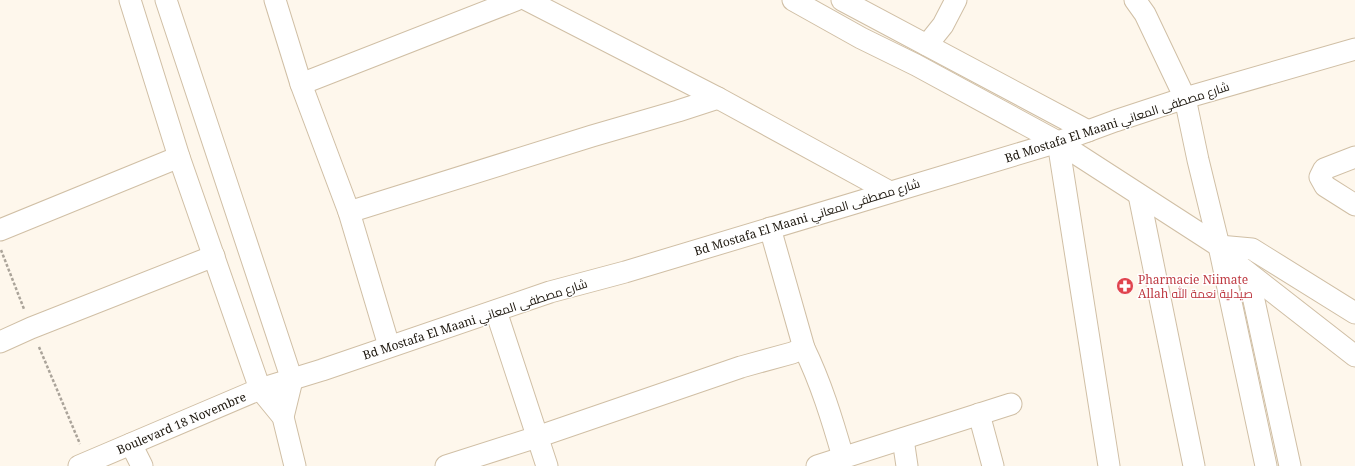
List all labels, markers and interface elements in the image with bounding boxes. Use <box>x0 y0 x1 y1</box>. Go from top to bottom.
street label: Bd Mostafa El Maani شارع مصطفى المعاني <box>1002 78 1232 168</box>
street label: Bd Mostafa El Maani شارع مصطفى المعاني <box>692 174 923 261</box>
place label: Pharmacie Niimate Allah صيدلية نعمة الله <box>1138 271 1253 302</box>
street label: Bd Mostafa El Maani شارع مصطفى المعاني <box>360 275 590 365</box>
pharmacy icon: Pharmacie Niimate Allah صيدلية نعمة الله <box>1115 276 1135 296</box>
street label: Boulevard 18 Novembre <box>114 387 249 458</box>

